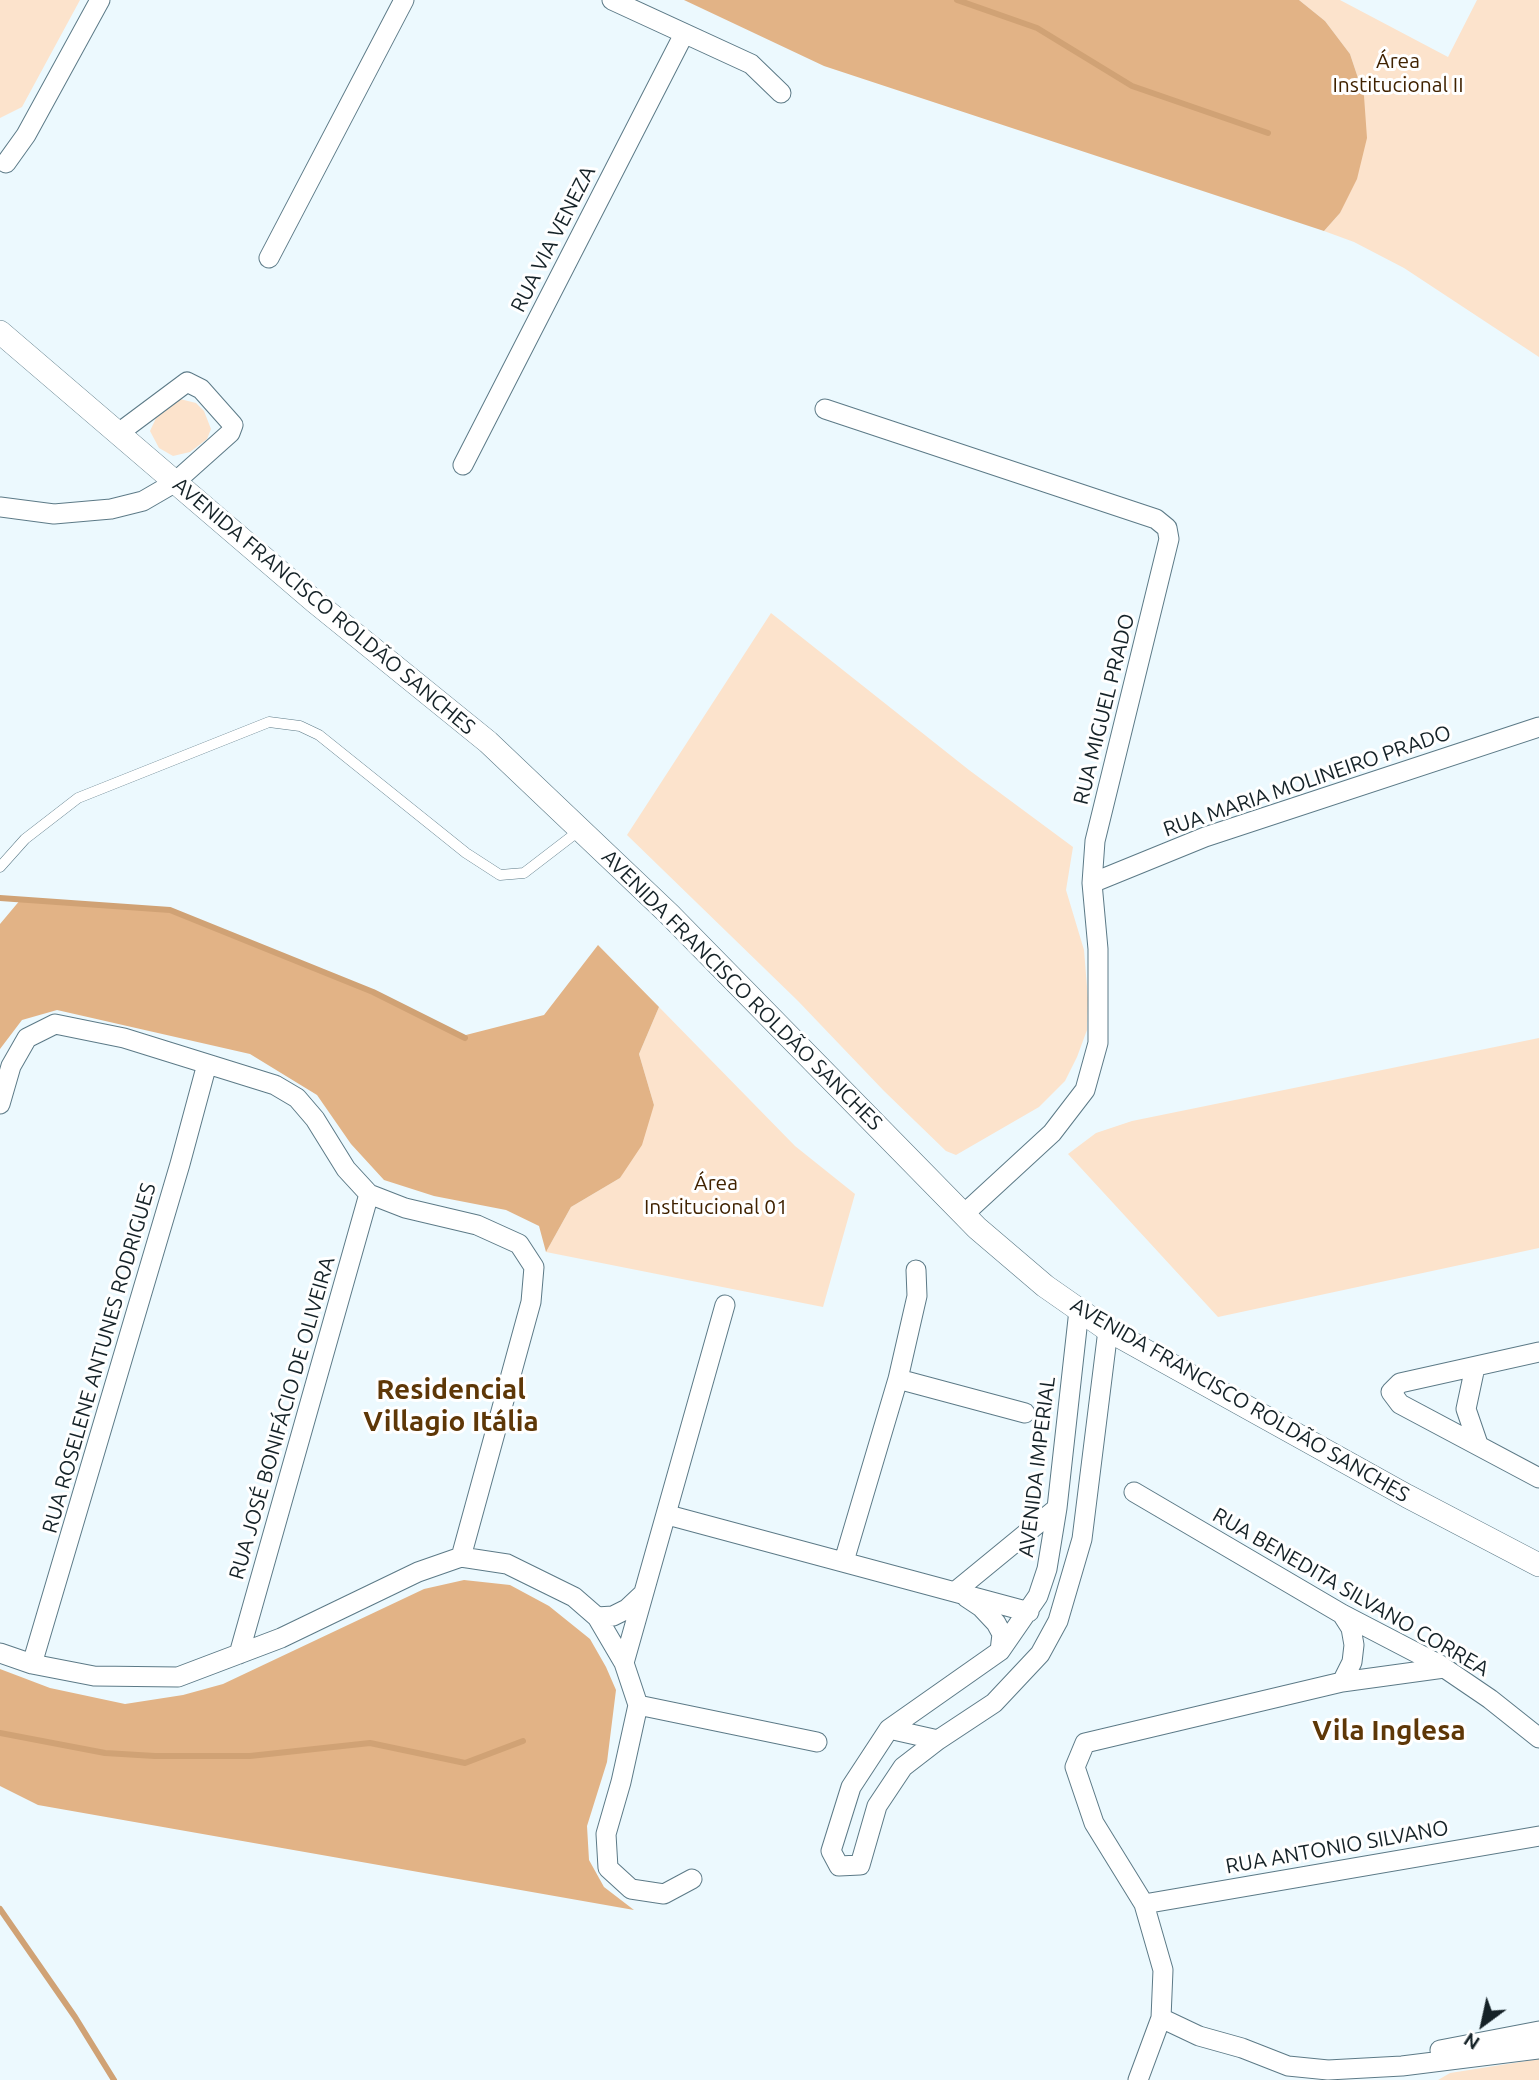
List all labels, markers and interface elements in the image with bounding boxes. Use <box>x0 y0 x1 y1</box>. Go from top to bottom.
park label: Área Institucional II <box>1332 48 1464 98</box>
street label: RUA VIA VENEZA <box>505 162 601 316</box>
street label: AVENIDA FRANCISCO ROLDÃO SANCHES <box>168 472 480 740</box>
street label: RUA MIGUEL PRADO <box>1068 611 1140 807</box>
street label: RUA MARIA MOLINEIRO PRADO <box>1160 720 1454 842</box>
street label: AVENIDA FRANCISCO ROLDÃO SANCHES <box>596 844 888 1136</box>
park label: Área Institucional 01 <box>644 1170 788 1220</box>
street label: RUA ROSELENE ANTUNES RODRIGUES <box>37 1180 161 1536</box>
street label: RUA JOSÉ BONIFÁCIO DE OLIVEIRA <box>224 1254 340 1582</box>
street label: AVENIDA FRANCISCO ROLDÃO SANCHES <box>1066 1292 1414 1508</box>
district label: Residencial Villagio Itália <box>363 1373 539 1439</box>
street label: AVENIDA IMPERIAL <box>1013 1375 1061 1559</box>
street label: RUA BENEDITA SILVANO CORREA <box>1208 1502 1494 1682</box>
district label: Vila Inglesa <box>1312 1714 1466 1748</box>
street label: RUA ANTONIO SILVANO <box>1224 1815 1450 1879</box>
north arrow <box>1448 1989 1518 2059</box>
text: N <box>1460 2029 1484 2055</box>

